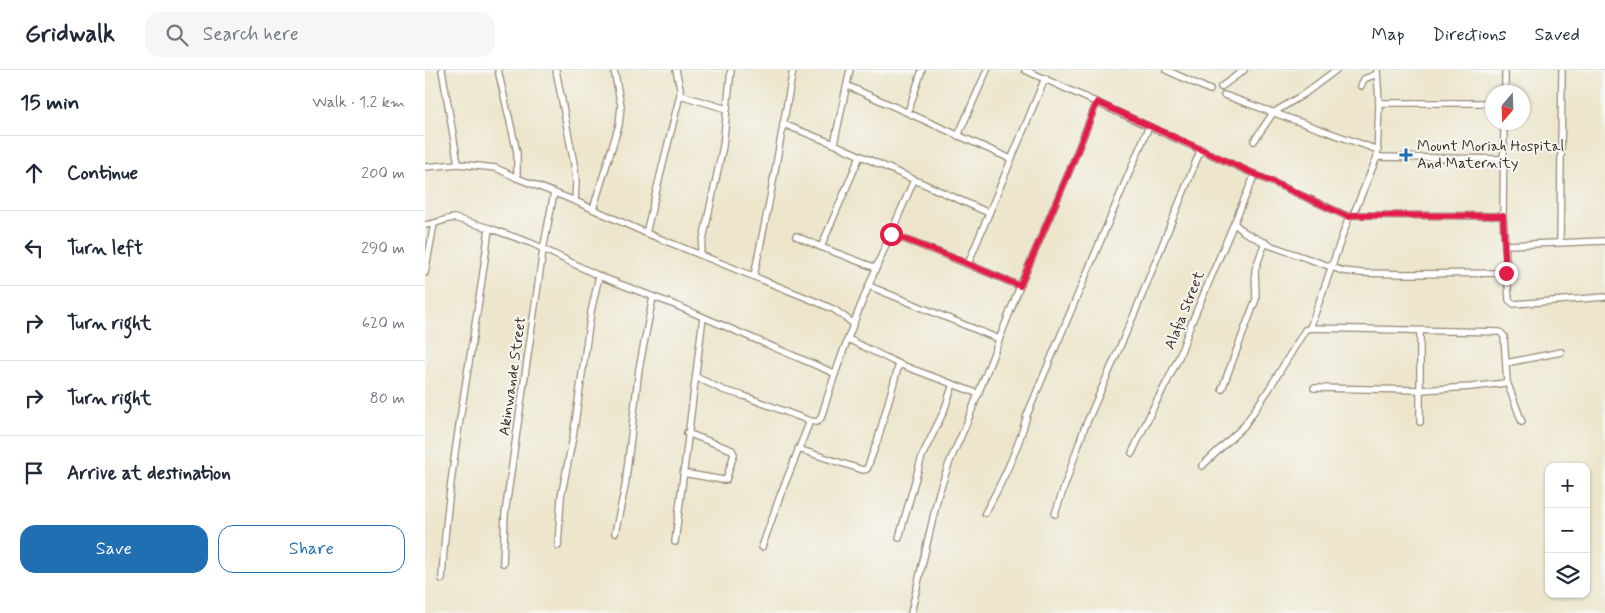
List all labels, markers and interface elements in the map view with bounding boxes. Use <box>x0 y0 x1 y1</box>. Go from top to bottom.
search box <box>145 12 495 57</box>
text: Gridwalk <box>25 19 115 50</box>
icon: search <box>163 21 191 49</box>
text: Search here <box>203 22 298 47</box>
text: Map <box>1372 23 1405 47</box>
text: Directions <box>1433 23 1507 47</box>
text: Saved <box>1535 23 1580 47</box>
north arrow <box>1485 85 1530 130</box>
text: 15 min <box>20 89 80 117</box>
text: Walk · 1.2 km <box>312 92 405 113</box>
place label: Mount Moriah Hospital And Maternity <box>1417 137 1564 174</box>
marker: Mount Moriah Hospital And Maternity <box>1399 148 1413 162</box>
icon: ahead <box>20 159 48 187</box>
text: Continue <box>67 161 138 186</box>
text: 200 m <box>361 163 405 184</box>
route start <box>880 223 903 246</box>
icon: left <box>20 234 48 262</box>
text: Turn left <box>67 236 143 261</box>
text: 290 m <box>361 238 405 259</box>
route end <box>1495 262 1518 285</box>
street label: Alafia Street <box>1160 268 1210 353</box>
icon: right <box>20 309 48 337</box>
text: Turn right <box>67 311 151 336</box>
text: 620 m <box>362 313 405 334</box>
street label: Akinwande Street <box>495 315 531 437</box>
icon: right <box>20 384 48 412</box>
text: Turn right <box>67 386 151 411</box>
text: 80 m <box>370 388 405 409</box>
icon: arrive <box>20 459 48 487</box>
text: Arrive at destination <box>67 461 231 486</box>
map controls <box>1545 463 1590 598</box>
button: + <box>1545 463 1590 508</box>
button: − <box>1545 508 1590 553</box>
button: Save <box>20 525 208 573</box>
button: Share <box>218 525 405 573</box>
button: layers <box>1545 553 1590 598</box>

